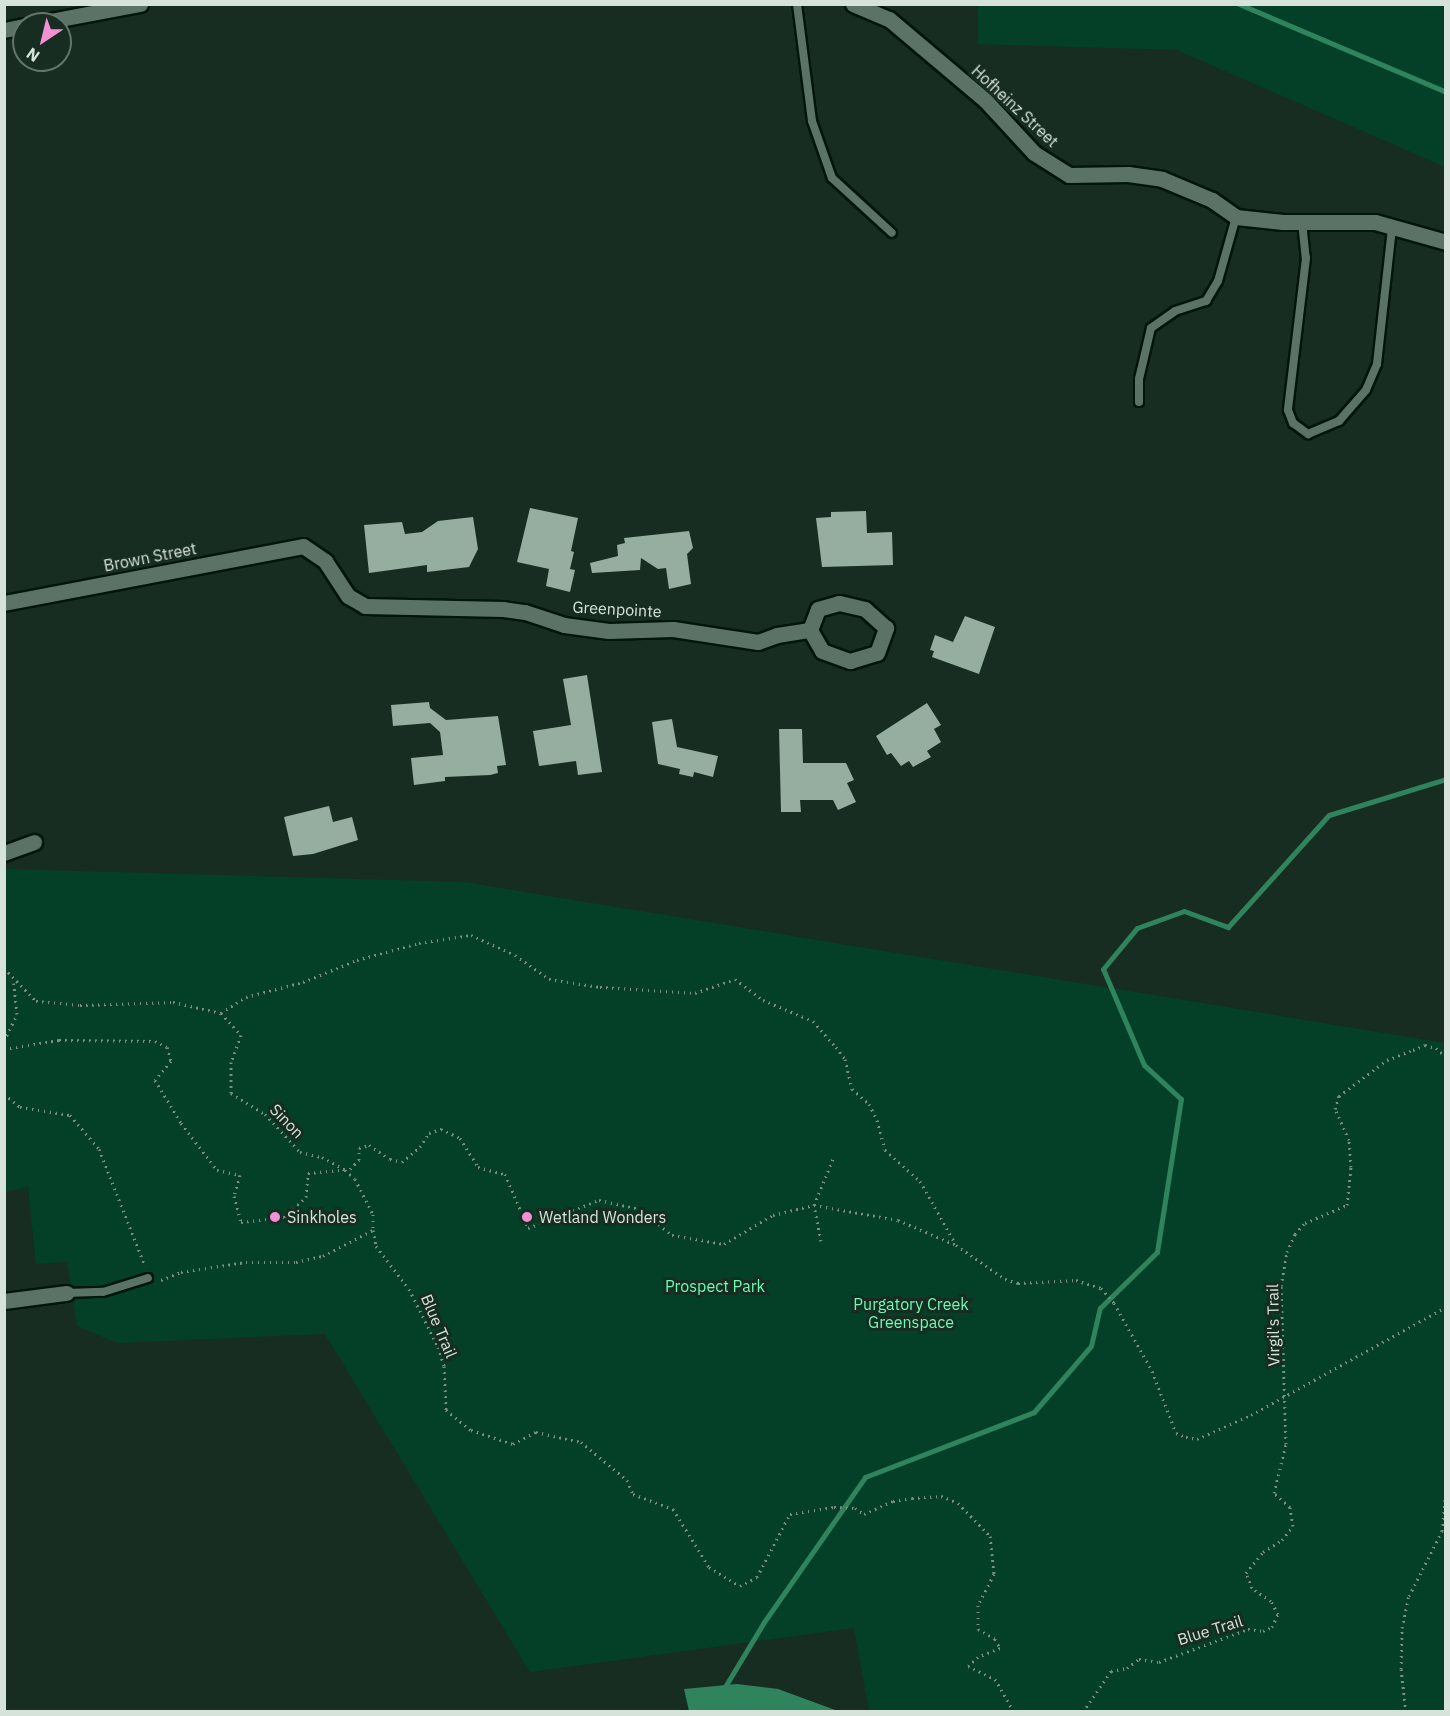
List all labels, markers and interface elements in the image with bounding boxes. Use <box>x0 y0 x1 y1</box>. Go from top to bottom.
north arrow <box>12 12 72 72</box>
text: N <box>22 44 43 67</box>
street label: Hofheinz Street <box>968 61 1062 151</box>
street label: Brown Street <box>102 539 198 575</box>
street label: Greenpointe <box>572 597 662 621</box>
street label: Sinon <box>266 1100 308 1142</box>
place label: Sinkholes <box>287 1207 357 1227</box>
place label: Wetland Wonders <box>539 1207 666 1227</box>
marker: Sinkholes <box>268 1210 282 1224</box>
marker: Wetland Wonders <box>520 1210 534 1224</box>
park label: Prospect Park <box>665 1276 765 1296</box>
street label: Virgil's Trail <box>1263 1284 1283 1366</box>
street label: Blue Trail <box>417 1291 461 1361</box>
park label: Purgatory Creek Greenspace <box>853 1294 969 1332</box>
street label: Blue Trail <box>1175 1611 1245 1649</box>

